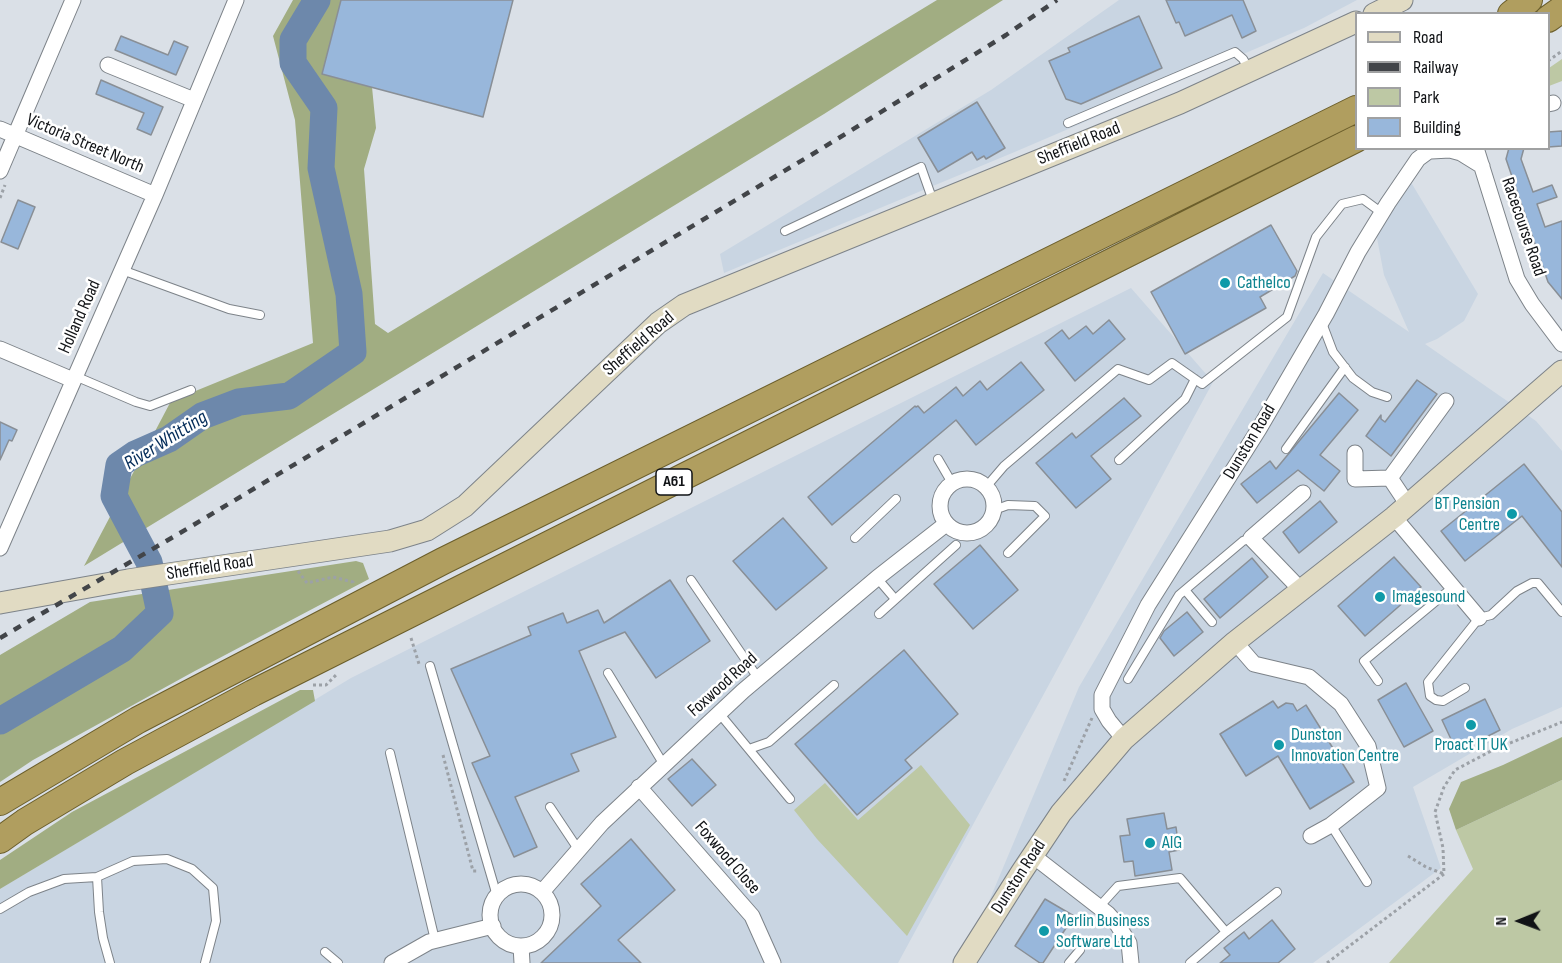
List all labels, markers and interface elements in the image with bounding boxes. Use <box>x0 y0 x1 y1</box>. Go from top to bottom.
legend <box>1355 12 1550 150</box>
text: Road <box>1413 27 1443 48</box>
text: Railway <box>1413 57 1458 78</box>
text: Park <box>1413 87 1439 108</box>
street label: Victoria Street North <box>23 109 147 179</box>
text: Building <box>1413 117 1461 138</box>
street label: Sheffield Road <box>1035 118 1123 170</box>
street label: Racecourse Road <box>1496 175 1550 279</box>
place label: Cathelco <box>1237 272 1291 294</box>
marker: Cathelco <box>1218 276 1232 290</box>
street label: Holland Road <box>54 277 106 357</box>
street label: Sheffield Road <box>599 307 679 381</box>
street label: Dunston Road <box>1219 400 1281 484</box>
water label: River Whitting <box>120 406 212 476</box>
road number: A61 <box>656 469 692 495</box>
place label: BT Pension Centre <box>1434 493 1500 536</box>
marker: BT Pension Centre <box>1505 507 1519 521</box>
street label: Sheffield Road <box>165 551 255 585</box>
place label: Imagesound <box>1392 586 1465 608</box>
marker: Imagesound <box>1373 590 1387 604</box>
street label: Foxwood Road <box>684 648 762 722</box>
marker: Proact IT UK <box>1464 718 1478 732</box>
place label: Dunston Innovation Centre <box>1291 724 1399 766</box>
place label: Proact IT UK <box>1434 734 1508 756</box>
marker: Dunston Innovation Centre <box>1272 738 1286 752</box>
street label: Foxwood Close <box>690 817 764 899</box>
place label: AIG <box>1162 832 1182 854</box>
street label: Dunston Road <box>987 836 1051 918</box>
marker: AIG <box>1143 836 1157 850</box>
north arrow <box>1490 891 1550 951</box>
place label: Merlin Business Software Ltd <box>1056 910 1150 952</box>
text: N <box>1492 917 1511 926</box>
marker: Merlin Business Software Ltd <box>1037 924 1051 938</box>

